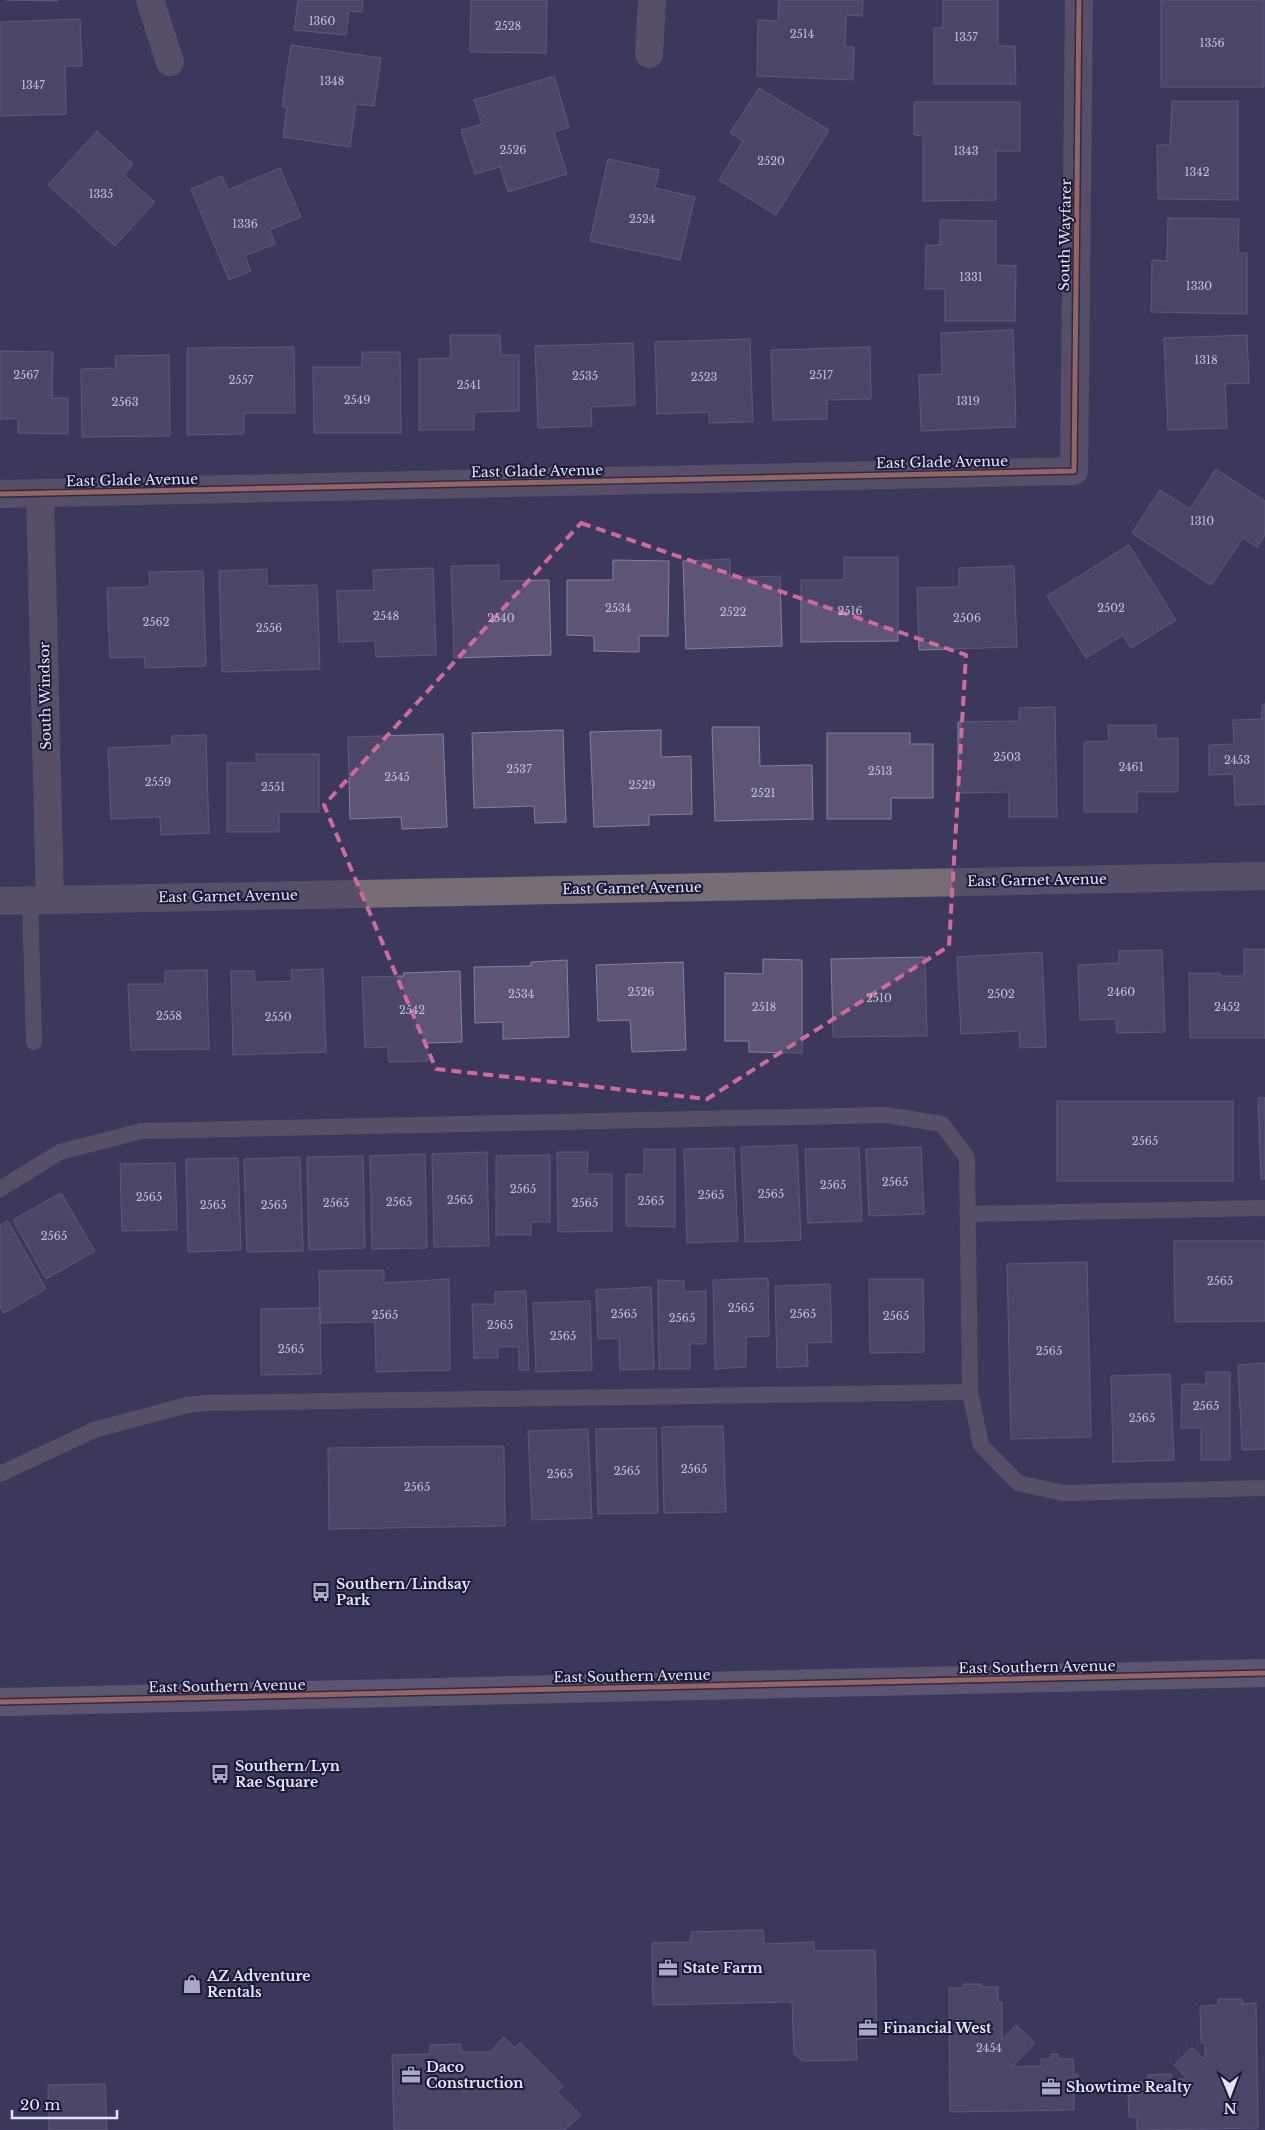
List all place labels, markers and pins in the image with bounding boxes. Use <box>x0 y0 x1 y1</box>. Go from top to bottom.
place label: Southern/Lindsay Park <box>336 1575 472 1609</box>
bus stop icon: Southern/Lindsay Park <box>310 1581 332 1603</box>
place label: Southern/Lyn Rae Square <box>235 1757 340 1791</box>
bus stop icon: Southern/Lyn Rae Square <box>209 1763 231 1785</box>
office icon: State Farm <box>657 1957 679 1979</box>
place label: State Farm <box>683 1959 763 1977</box>
place label: AZ Adventure Rentals <box>206 1967 310 2001</box>
shop icon: AZ Adventure Rentals <box>181 1973 203 1995</box>
office icon: Financial West <box>857 2017 879 2039</box>
place label: Financial West <box>883 2019 992 2037</box>
place label: Daco Construction <box>426 2058 523 2092</box>
office icon: Daco Construction <box>400 2064 422 2086</box>
office icon: Showtime Realty <box>1040 2076 1062 2098</box>
place label: Showtime Realty <box>1066 2078 1192 2096</box>

